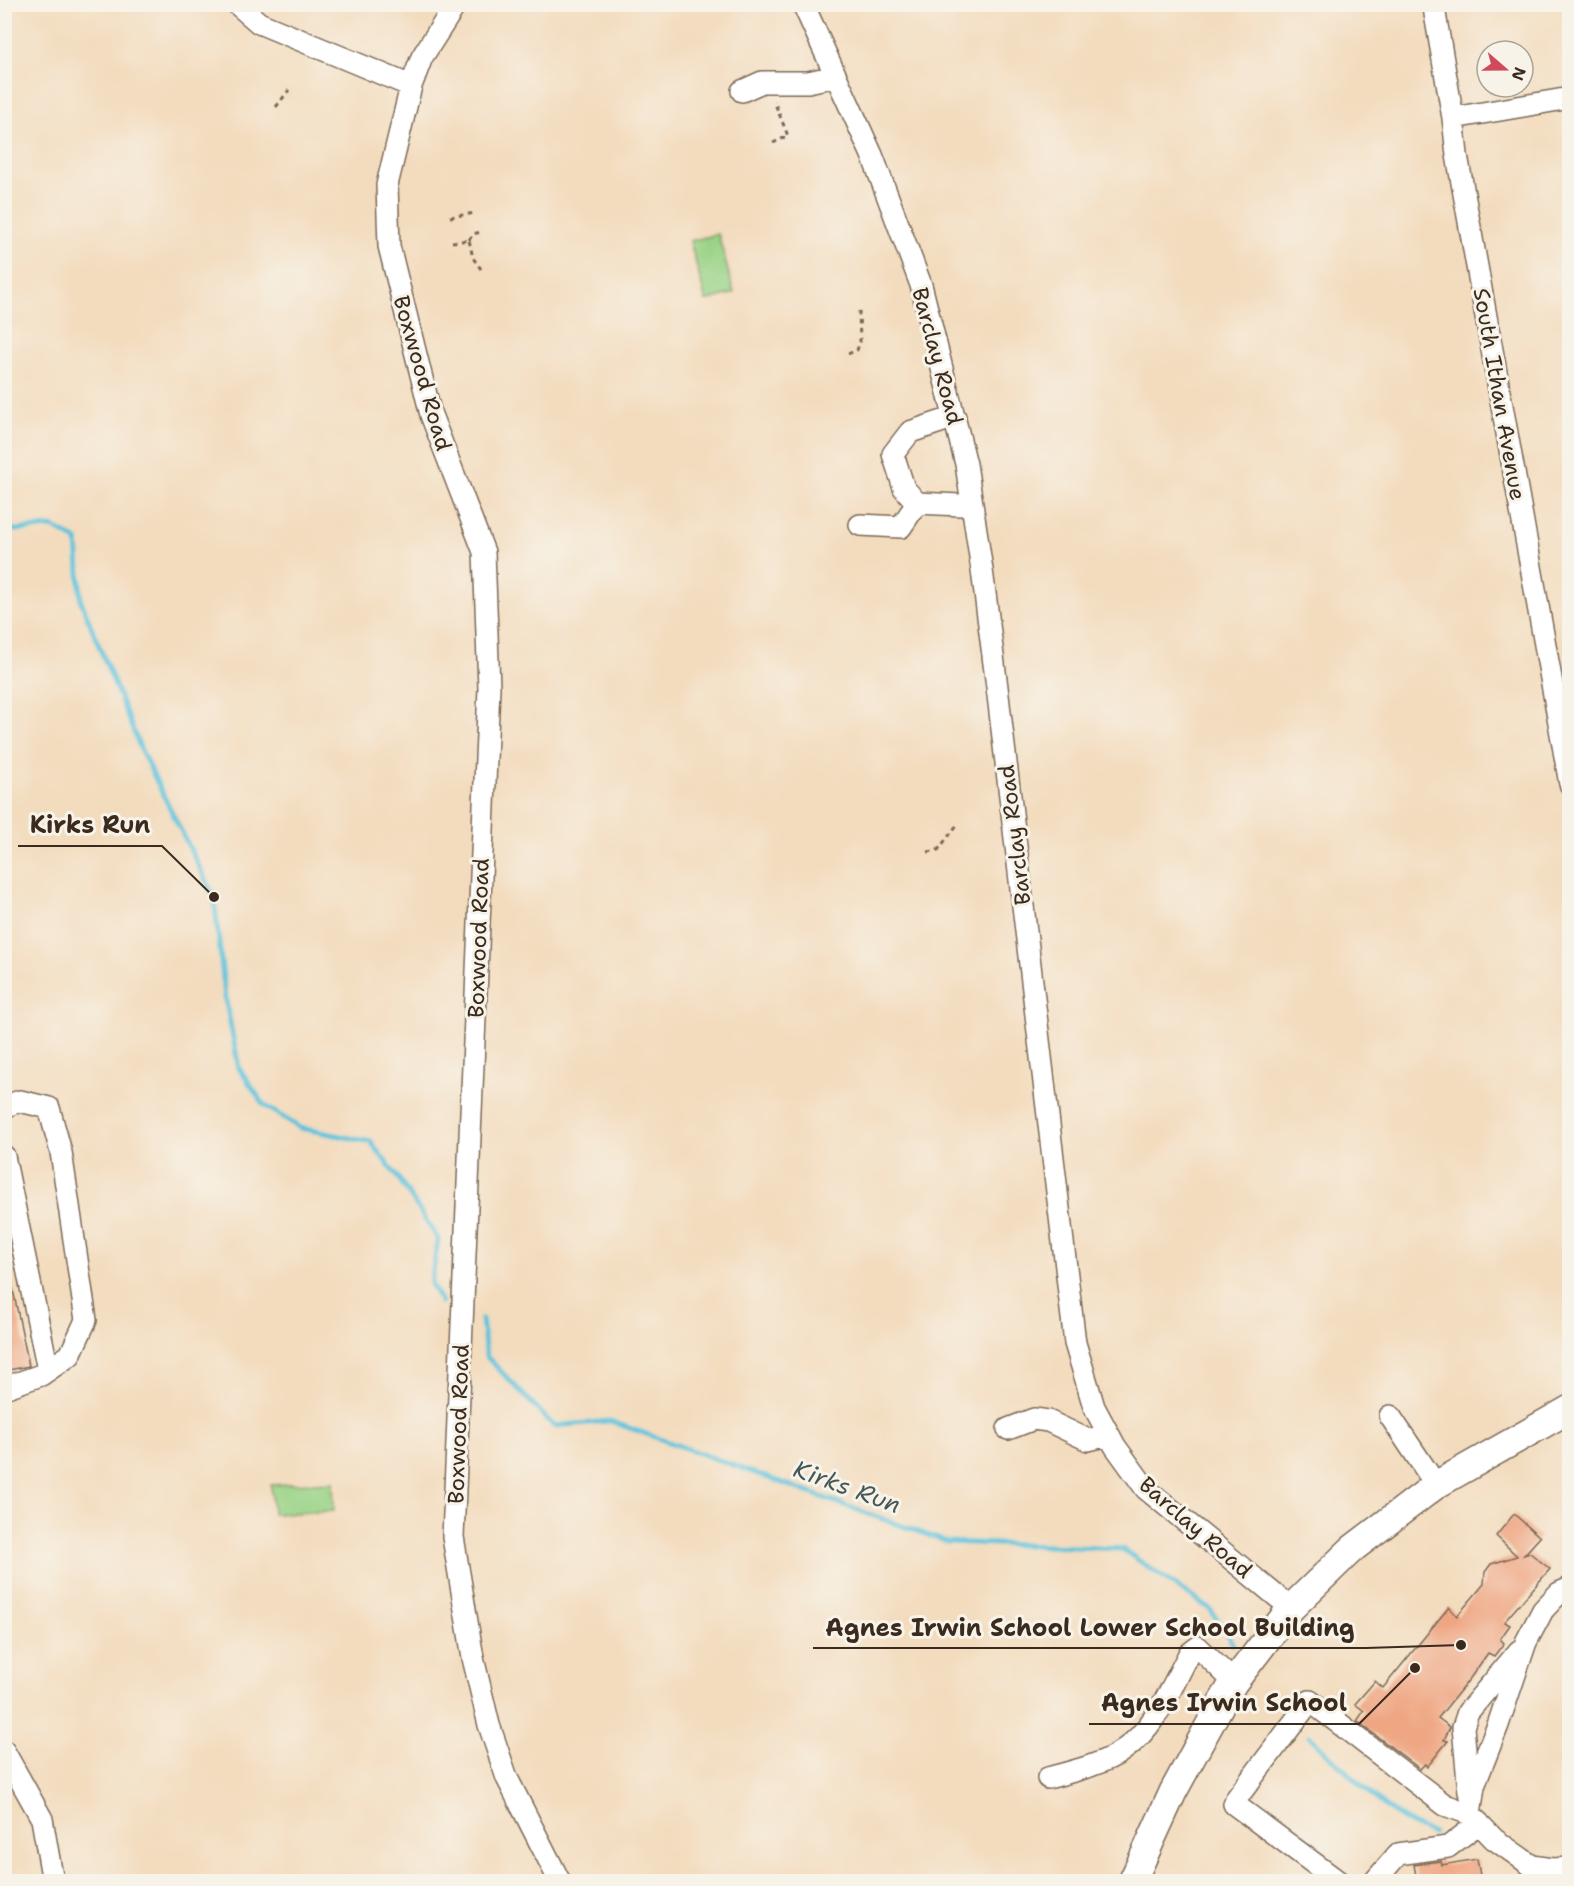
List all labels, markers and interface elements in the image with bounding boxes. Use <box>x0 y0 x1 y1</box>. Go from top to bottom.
north arrow <box>1475 39 1535 99</box>
text: N <box>1507 64 1531 84</box>
street label: Barclay Road <box>905 284 970 428</box>
street label: South Ithan Avenue <box>1467 286 1532 503</box>
street label: Boxwood Road <box>387 292 459 454</box>
street label: Barclay Road <box>991 763 1037 907</box>
callout: Kirks Run <box>18 804 162 846</box>
text: Kirks Run <box>30 809 150 841</box>
street label: Boxwood Road <box>461 858 496 1018</box>
street label: Boxwood Road <box>441 1344 476 1504</box>
water label: Kirks Run <box>789 1453 905 1521</box>
street label: Barclay Road <box>1133 1470 1259 1585</box>
callout: Agnes Irwin School Lower School Building <box>813 1606 1366 1648</box>
text: Agnes Irwin School Lower School Building <box>825 1612 1355 1644</box>
callout: Agnes Irwin School <box>1089 1682 1359 1724</box>
text: Agnes Irwin School <box>1101 1687 1347 1719</box>

